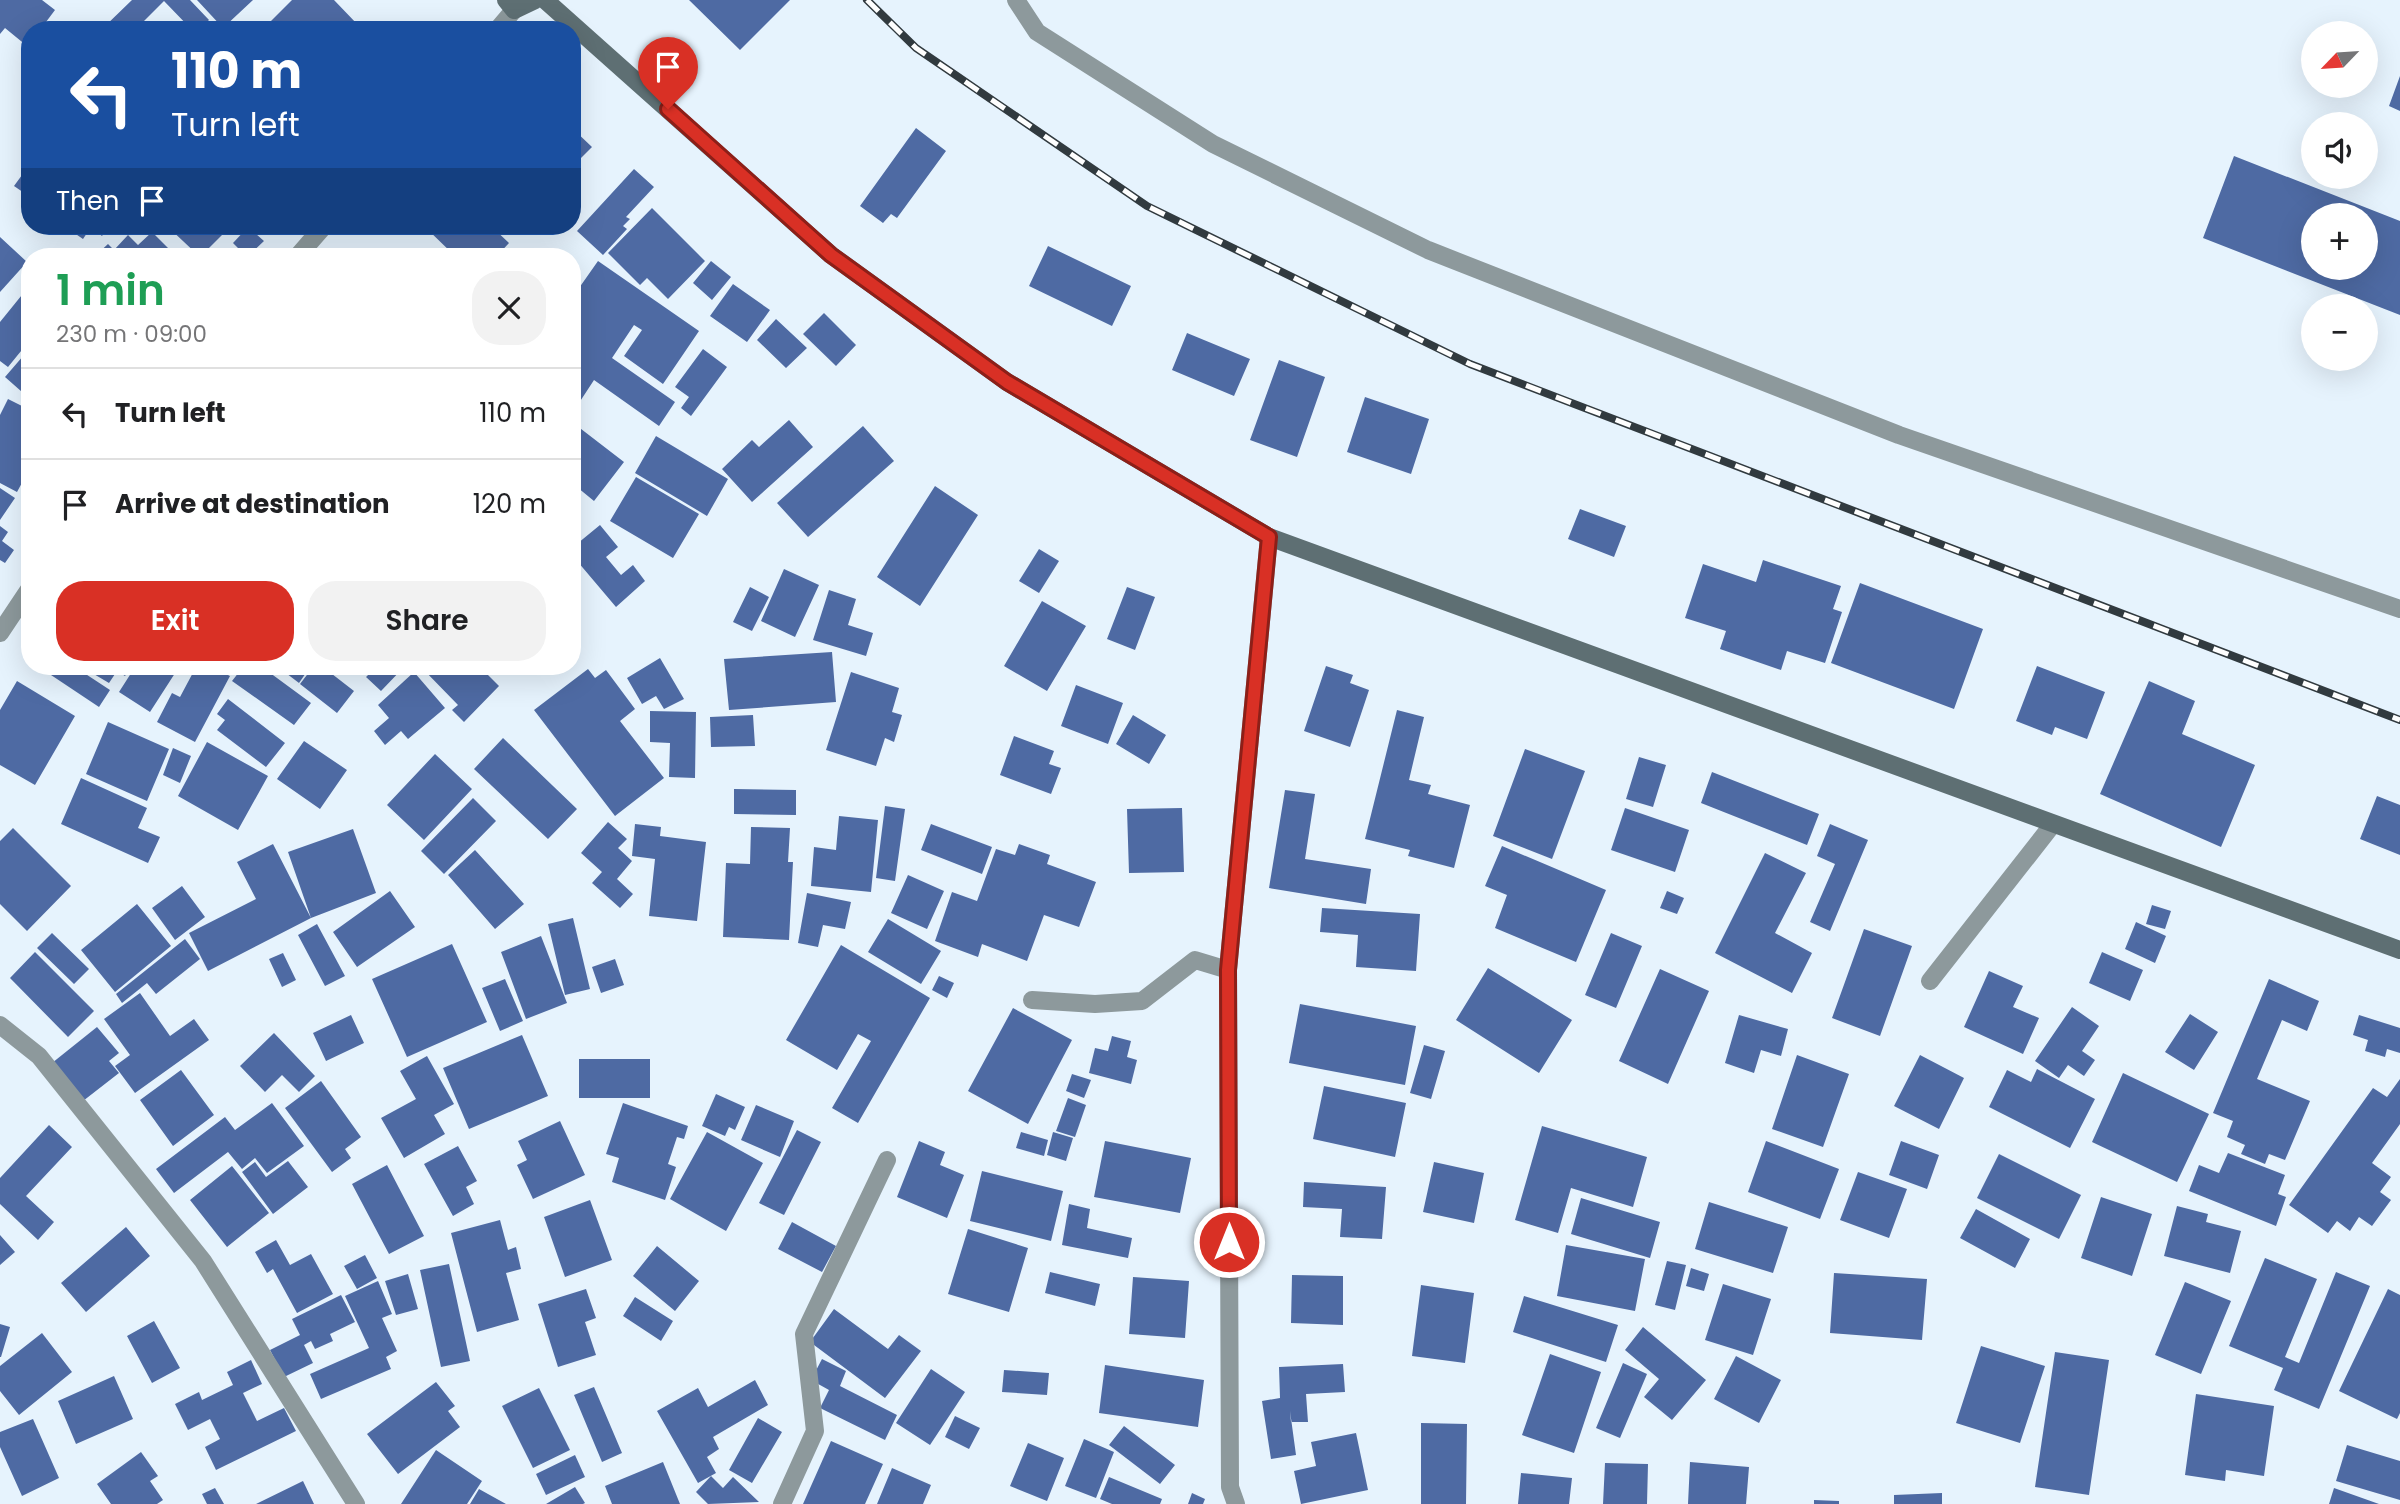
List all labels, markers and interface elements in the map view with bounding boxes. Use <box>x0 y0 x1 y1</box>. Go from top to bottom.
north arrow <box>2301 21 2378 98</box>
map controls <box>2301 21 2378 371</box>
text: 110 m <box>171 37 302 105</box>
pin <box>638 37 698 109</box>
icon: arrive <box>649 48 687 86</box>
icon: left <box>56 49 147 140</box>
text: Turn left <box>171 102 300 147</box>
button: sound <box>2301 112 2378 189</box>
icon: arrive <box>133 182 171 220</box>
text: Then <box>56 183 119 219</box>
button: + <box>2301 203 2378 280</box>
text: 1 min <box>56 261 165 320</box>
button: close <box>472 271 546 345</box>
button: − <box>2301 294 2378 371</box>
text: 230 m · 09:00 <box>56 318 207 350</box>
icon: left <box>56 395 94 433</box>
text: Turn left <box>115 395 226 431</box>
text: 110 m <box>479 395 546 431</box>
icon: arrive <box>56 486 94 524</box>
text: Arrive at destination <box>115 486 390 522</box>
text: 120 m <box>473 486 546 522</box>
button: Exit <box>56 581 294 661</box>
button: Share <box>308 581 546 661</box>
position arrow <box>1192 1205 1266 1279</box>

